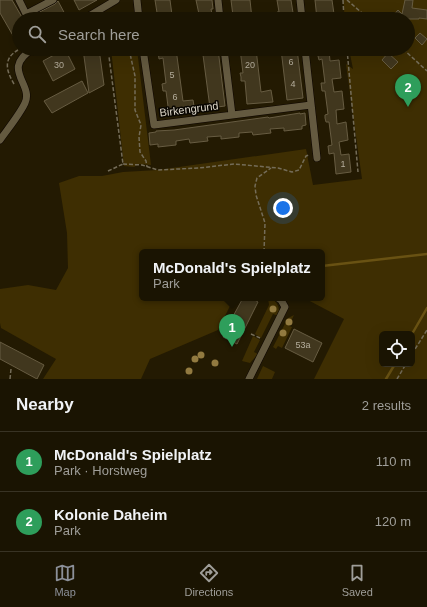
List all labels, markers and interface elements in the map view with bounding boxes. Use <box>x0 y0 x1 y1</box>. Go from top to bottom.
search box <box>12 12 415 56</box>
icon: search <box>26 23 48 45</box>
text: Search here <box>58 26 140 43</box>
house number: 6 <box>288 57 294 67</box>
house number: 30 <box>54 60 64 70</box>
house number: 20 <box>245 60 255 70</box>
house number: 5 <box>169 70 175 80</box>
pin: 2 <box>395 74 421 107</box>
house number: 4 <box>290 79 296 89</box>
house number: 6 <box>172 92 178 102</box>
street label: Birkengrund <box>159 99 219 119</box>
house number: 1 <box>340 159 346 169</box>
your location <box>273 198 293 218</box>
popup <box>139 249 325 301</box>
text: McDonald's Spielplatz <box>153 259 311 276</box>
text: Park <box>153 276 180 291</box>
pin: 1 <box>219 314 245 347</box>
map controls <box>379 331 415 367</box>
button: locate <box>379 331 415 367</box>
house number: 53a <box>295 340 311 350</box>
text: Nearby <box>16 395 74 414</box>
text: 2 results <box>362 398 411 413</box>
text: McDonald's Spielplatz <box>54 446 212 463</box>
text: 1 <box>25 454 33 469</box>
text: 110 m <box>376 454 411 469</box>
text: Park · Horstweg <box>54 463 147 478</box>
text: Kolonie Daheim <box>54 506 167 523</box>
text: 2 <box>25 514 33 529</box>
text: 120 m <box>375 514 411 529</box>
text: Park <box>54 523 81 538</box>
tab: Map <box>54 562 76 598</box>
tab: Directions <box>184 562 233 598</box>
tab: Saved <box>342 562 373 598</box>

